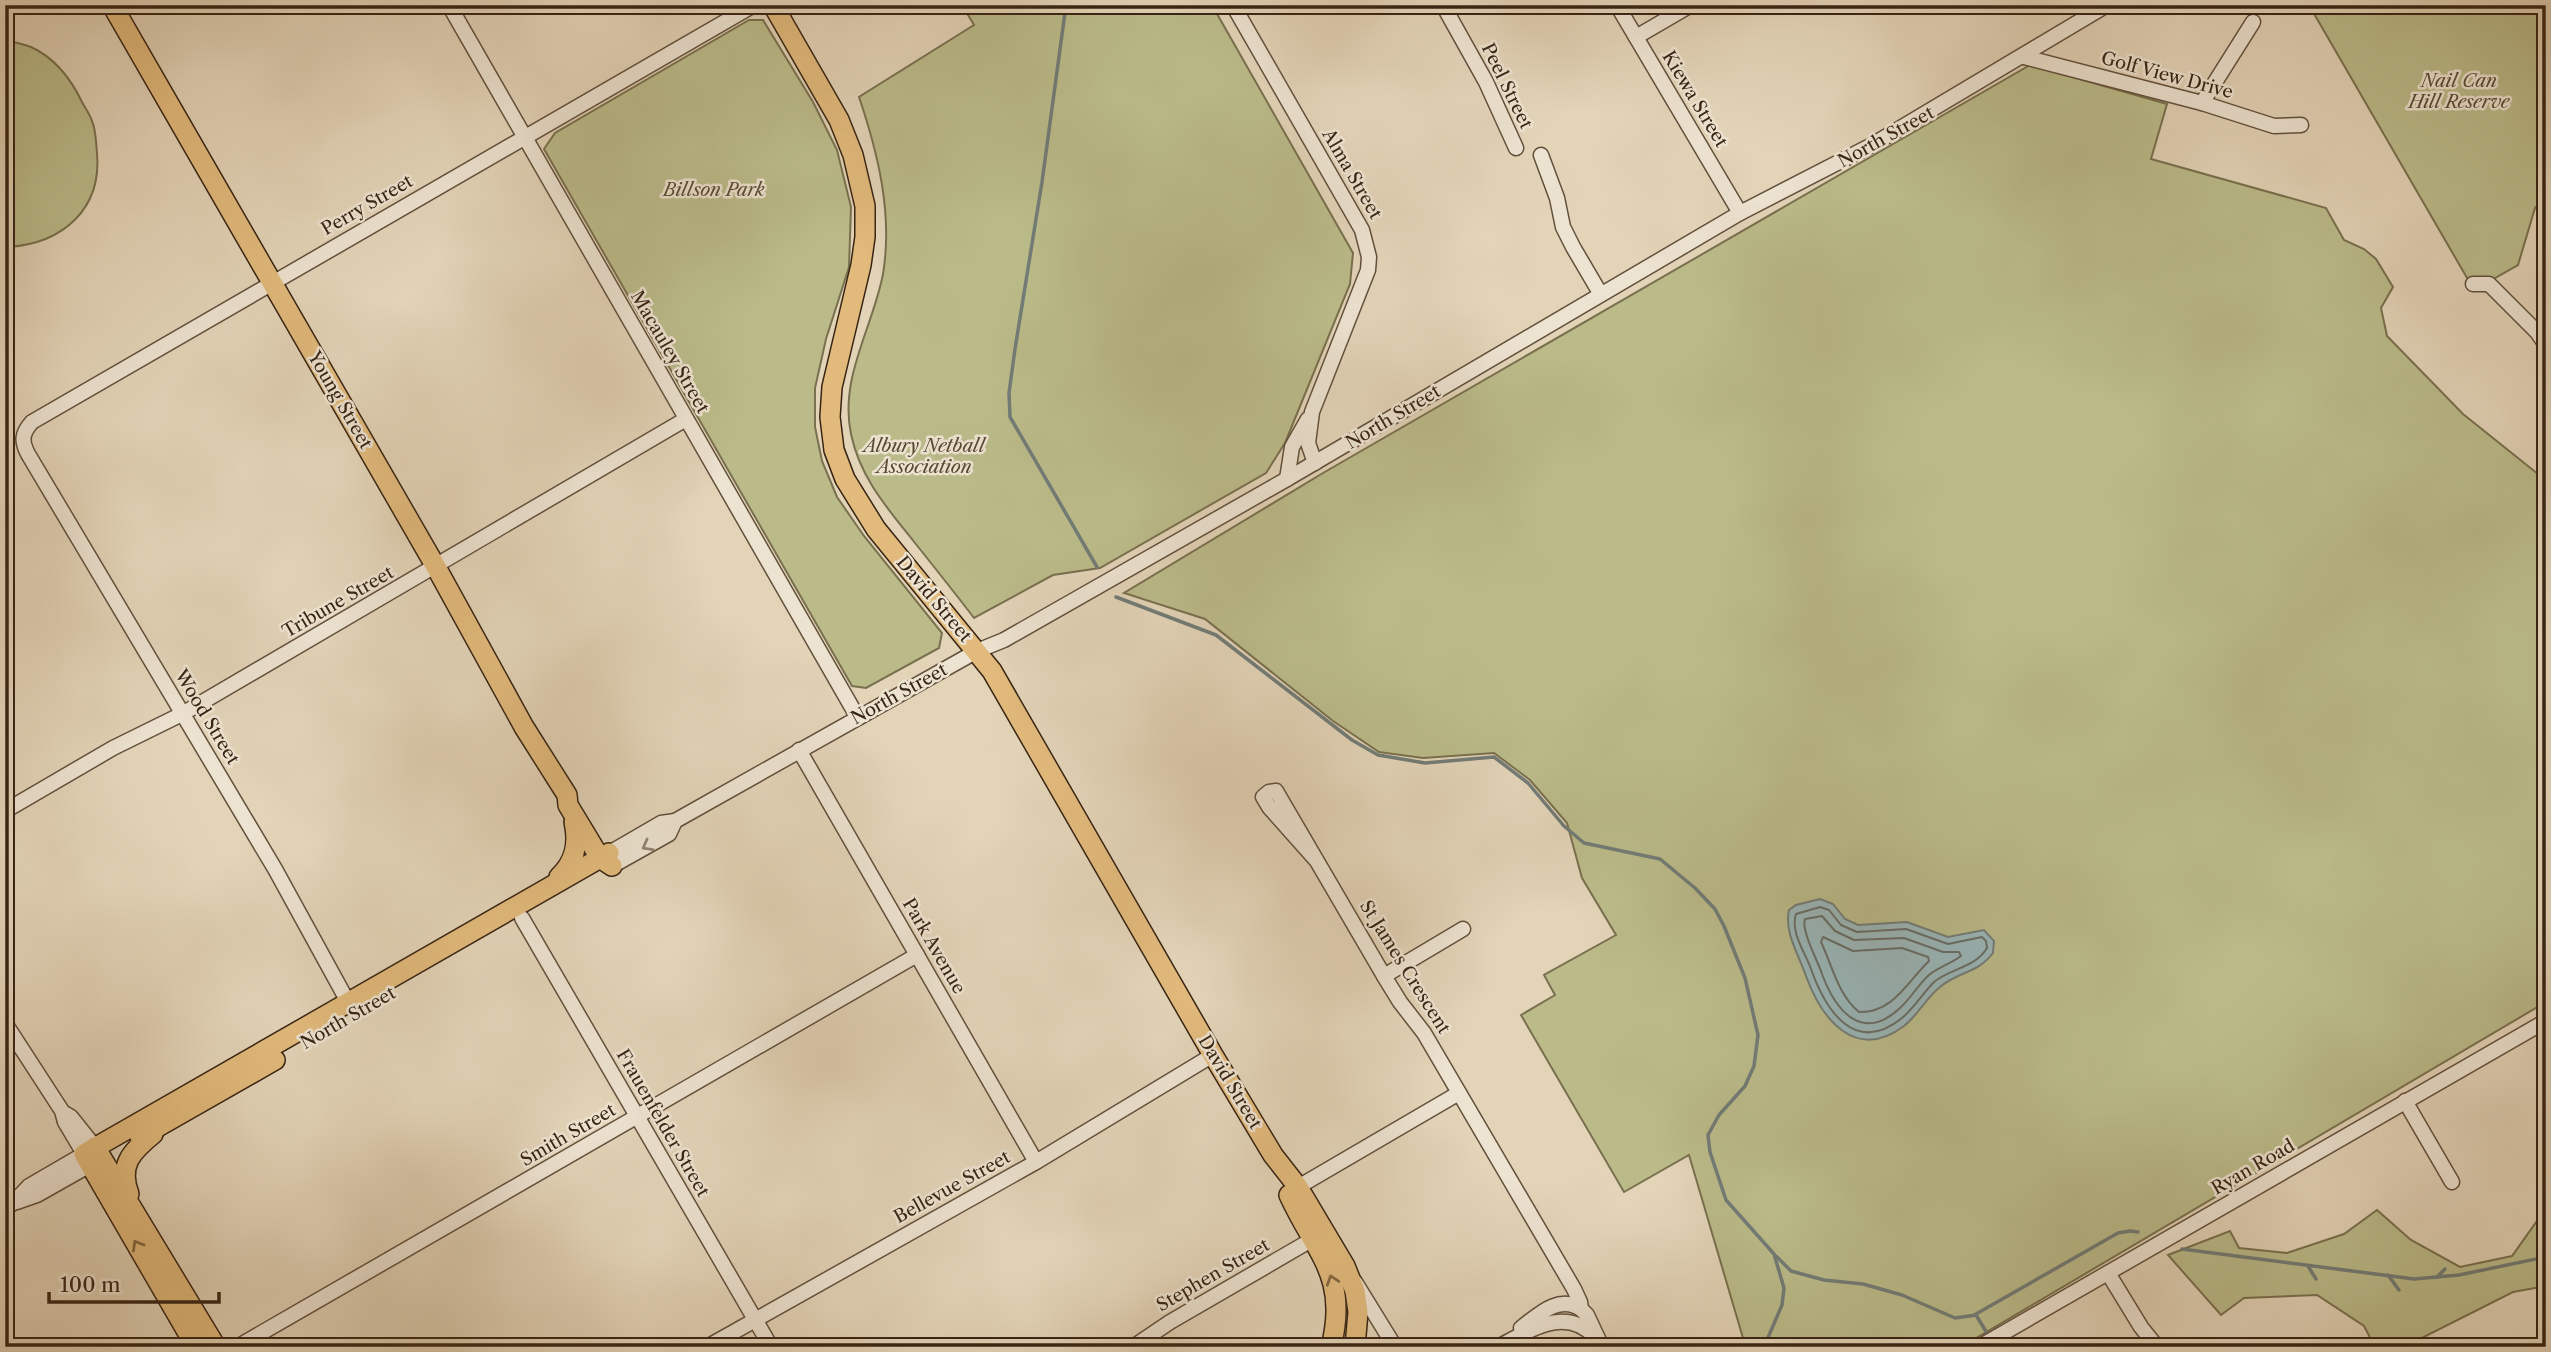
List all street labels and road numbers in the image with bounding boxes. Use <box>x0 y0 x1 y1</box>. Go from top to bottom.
street label: Peel Street <box>1477 39 1537 133</box>
street label: Kiewa Street <box>1658 47 1733 152</box>
street label: Golf View Drive <box>2099 47 2235 103</box>
street label: North Street <box>1834 101 1938 172</box>
street label: Alma Street <box>1317 124 1387 224</box>
street label: Perry Street <box>317 170 417 240</box>
street label: Macauley Street <box>626 287 714 418</box>
street label: Young Street <box>303 346 377 453</box>
street label: North Street <box>1342 380 1445 454</box>
street label: David Street <box>892 551 977 647</box>
street label: Tribune Street <box>279 561 398 643</box>
street label: North Street <box>847 658 951 729</box>
street label: Wood Street <box>169 665 244 769</box>
street label: Park Avenue <box>898 894 970 998</box>
street label: St James Crescent <box>1355 896 1455 1038</box>
street label: North Street <box>296 982 400 1054</box>
street label: David Street <box>1193 1031 1267 1133</box>
street label: Frauenfelder Street <box>612 1045 715 1201</box>
street label: Smith Street <box>516 1099 620 1171</box>
street label: Ryan Road <box>2208 1134 2298 1200</box>
street label: Bellevue Street <box>890 1146 1015 1228</box>
street label: Stephen Street <box>1153 1233 1274 1316</box>

